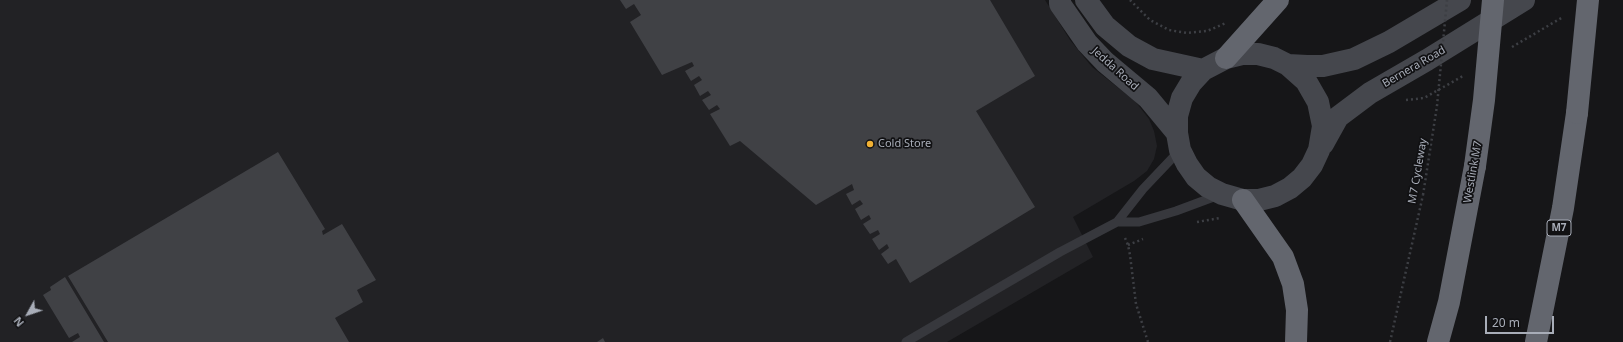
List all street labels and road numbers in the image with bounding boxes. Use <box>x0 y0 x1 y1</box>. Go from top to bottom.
street label: Bernera Road <box>1380 44 1448 90</box>
street label: Jedda Road <box>1089 45 1141 93</box>
street label: M7 Cycleway <box>1406 137 1430 205</box>
street label: Westlink M7 <box>1461 140 1485 204</box>
road number: M7 <box>1547 220 1571 236</box>

